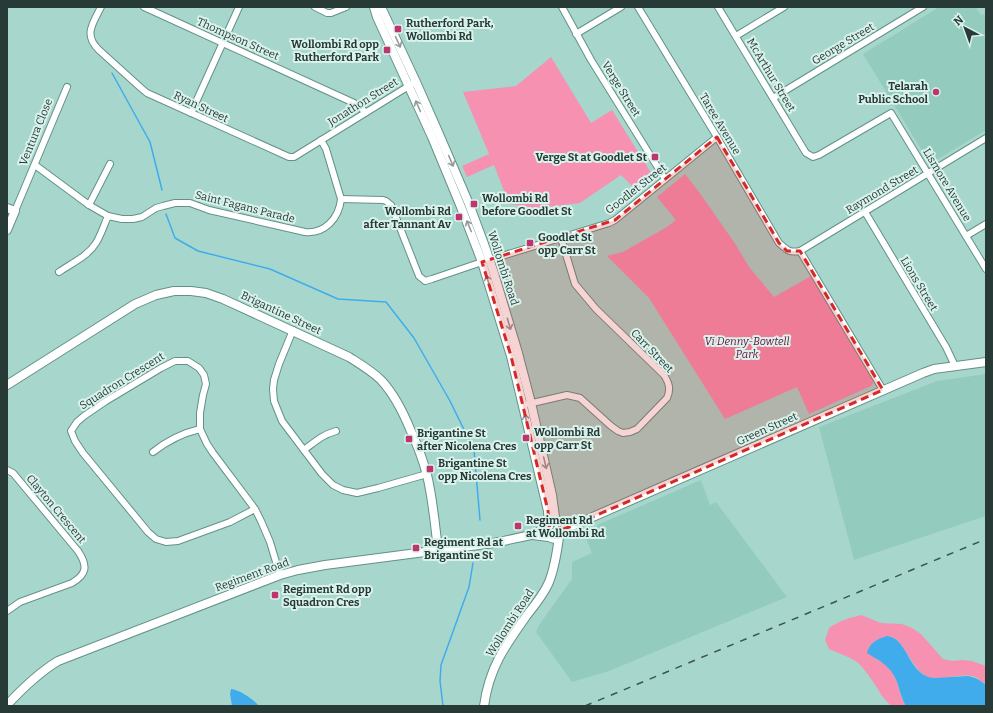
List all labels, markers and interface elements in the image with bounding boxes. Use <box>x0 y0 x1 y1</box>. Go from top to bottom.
north arrow <box>945 8 985 48</box>
text: N <box>951 13 967 29</box>
street label: Thompson Street <box>195 15 281 63</box>
place label: Rutherford Park, Wollombi Rd <box>406 17 494 43</box>
street label: George Street <box>810 20 877 68</box>
marker: Rutherford Park, Wollombi Rd <box>393 24 403 34</box>
one-way arrow <box>395 36 402 48</box>
street label: McArthur Street <box>744 36 798 114</box>
place label: Wollombi Rd opp Rutherford Park <box>291 38 379 64</box>
marker: Wollombi Rd opp Rutherford Park <box>382 45 392 55</box>
street label: Verge Street <box>599 59 643 119</box>
street label: Jonathon Street <box>325 75 400 129</box>
place label: Telarah Public School <box>858 80 929 106</box>
marker: Telarah Public School <box>931 87 941 97</box>
street label: Ryan Street <box>172 89 230 125</box>
street label: Taree Avenue <box>697 91 743 157</box>
street label: Ventura Close <box>17 97 55 167</box>
one-way arrow <box>414 101 421 113</box>
street label: Lismore Avenue <box>920 146 974 224</box>
place label: Verge St at Goodlet St <box>535 151 648 164</box>
marker: Verge St at Goodlet St <box>650 152 660 162</box>
one-way arrow <box>447 155 455 167</box>
street label: Goodlet Street <box>603 161 669 217</box>
street label: Raymond Street <box>843 163 921 217</box>
street label: Saint Fagans Parade <box>194 188 296 226</box>
place label: Wollombi Rd before Goodlet St <box>482 192 572 218</box>
marker: Wollombi Rd before Goodlet St <box>469 199 479 209</box>
place label: Wollombi Rd after Tannant Av <box>364 205 452 231</box>
marker: Wollombi Rd after Tannant Av <box>454 212 464 222</box>
one-way arrow <box>464 220 472 232</box>
street label: Wollombi Road <box>485 229 521 307</box>
place label: Goodlet St opp Carr St <box>538 231 596 257</box>
marker: Goodlet St opp Carr St <box>525 238 535 248</box>
street label: Lions Street <box>898 255 940 313</box>
one-way arrow <box>484 275 491 288</box>
street label: Brigantine Street <box>239 289 323 337</box>
one-way arrow <box>506 317 513 330</box>
street label: Carr Street <box>628 326 676 376</box>
park label: Vi Denny-Bowtell Park <box>705 335 789 361</box>
street label: Squadron Crescent <box>77 350 167 412</box>
street label: Green Street <box>735 410 799 448</box>
one-way arrow <box>522 413 530 426</box>
place label: Wollombi Rd opp Carr St <box>534 426 601 452</box>
place label: Brigantine St after Nicolena Cres <box>417 427 517 453</box>
marker: Wollombi Rd opp Carr St <box>521 433 531 443</box>
marker: Brigantine St after Nicolena Cres <box>404 434 414 444</box>
one-way arrow <box>541 456 549 469</box>
place label: Brigantine St opp Nicolena Cres <box>438 457 532 483</box>
marker: Brigantine St opp Nicolena Cres <box>425 464 435 474</box>
street label: Clayton Crescent <box>23 472 89 546</box>
place label: Regiment Rd at Wollombi Rd <box>526 514 605 540</box>
marker: Regiment Rd at Wollombi Rd <box>513 521 523 531</box>
place label: Regiment Rd at Brigantine St <box>424 536 504 562</box>
marker: Regiment Rd at Brigantine St <box>411 543 421 553</box>
street label: Regiment Road <box>213 555 291 594</box>
place label: Regiment Rd opp Squadron Cres <box>283 583 372 609</box>
street label: Wollombi Road <box>483 587 537 659</box>
marker: Regiment Rd opp Squadron Cres <box>270 590 280 600</box>

